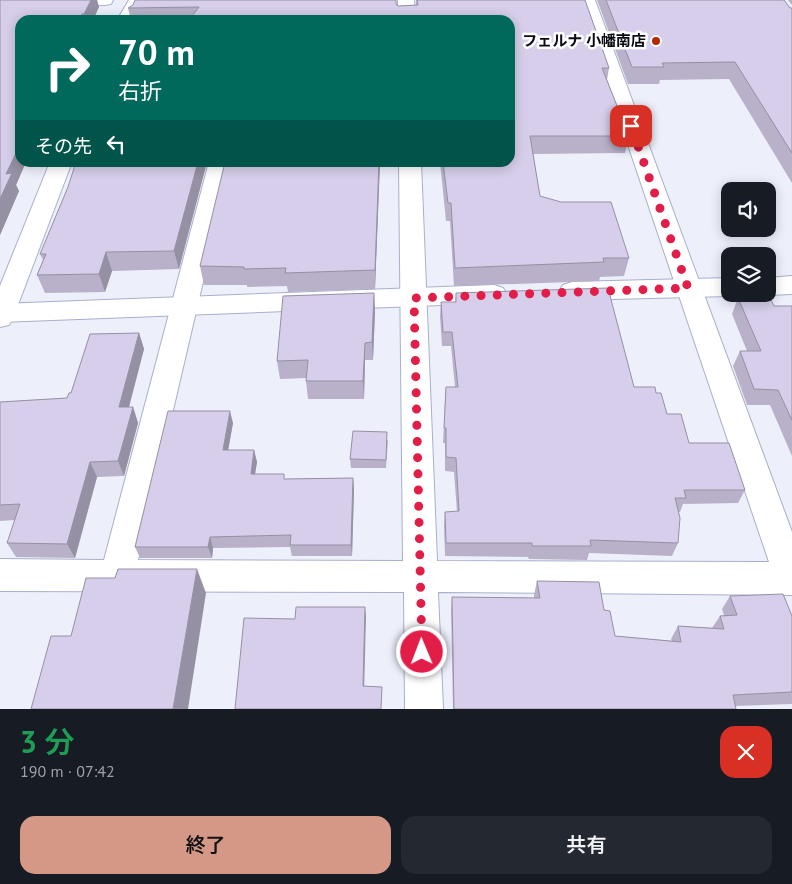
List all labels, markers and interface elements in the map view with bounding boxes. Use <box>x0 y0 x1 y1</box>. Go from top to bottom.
text: 70 m <box>118 29 195 75</box>
place label: フェルナ 小幡南店 <box>522 31 646 50</box>
icon: right <box>35 35 100 100</box>
marker: フェルナ 小幡南店 <box>650 35 662 47</box>
text: 右折 <box>118 77 162 105</box>
pin <box>610 105 652 147</box>
icon: arrive <box>617 112 645 140</box>
icon: left <box>102 130 130 158</box>
text: その先 <box>35 134 92 158</box>
map controls <box>721 182 776 302</box>
button: sound <box>721 182 776 237</box>
button: layers <box>721 247 776 302</box>
position arrow <box>395 625 447 677</box>
text: 3 分 <box>20 722 75 761</box>
button: close <box>720 726 772 778</box>
text: 190 m · 07:42 <box>20 761 115 781</box>
button: 終了 <box>20 816 391 874</box>
button: 共有 <box>401 816 772 874</box>

